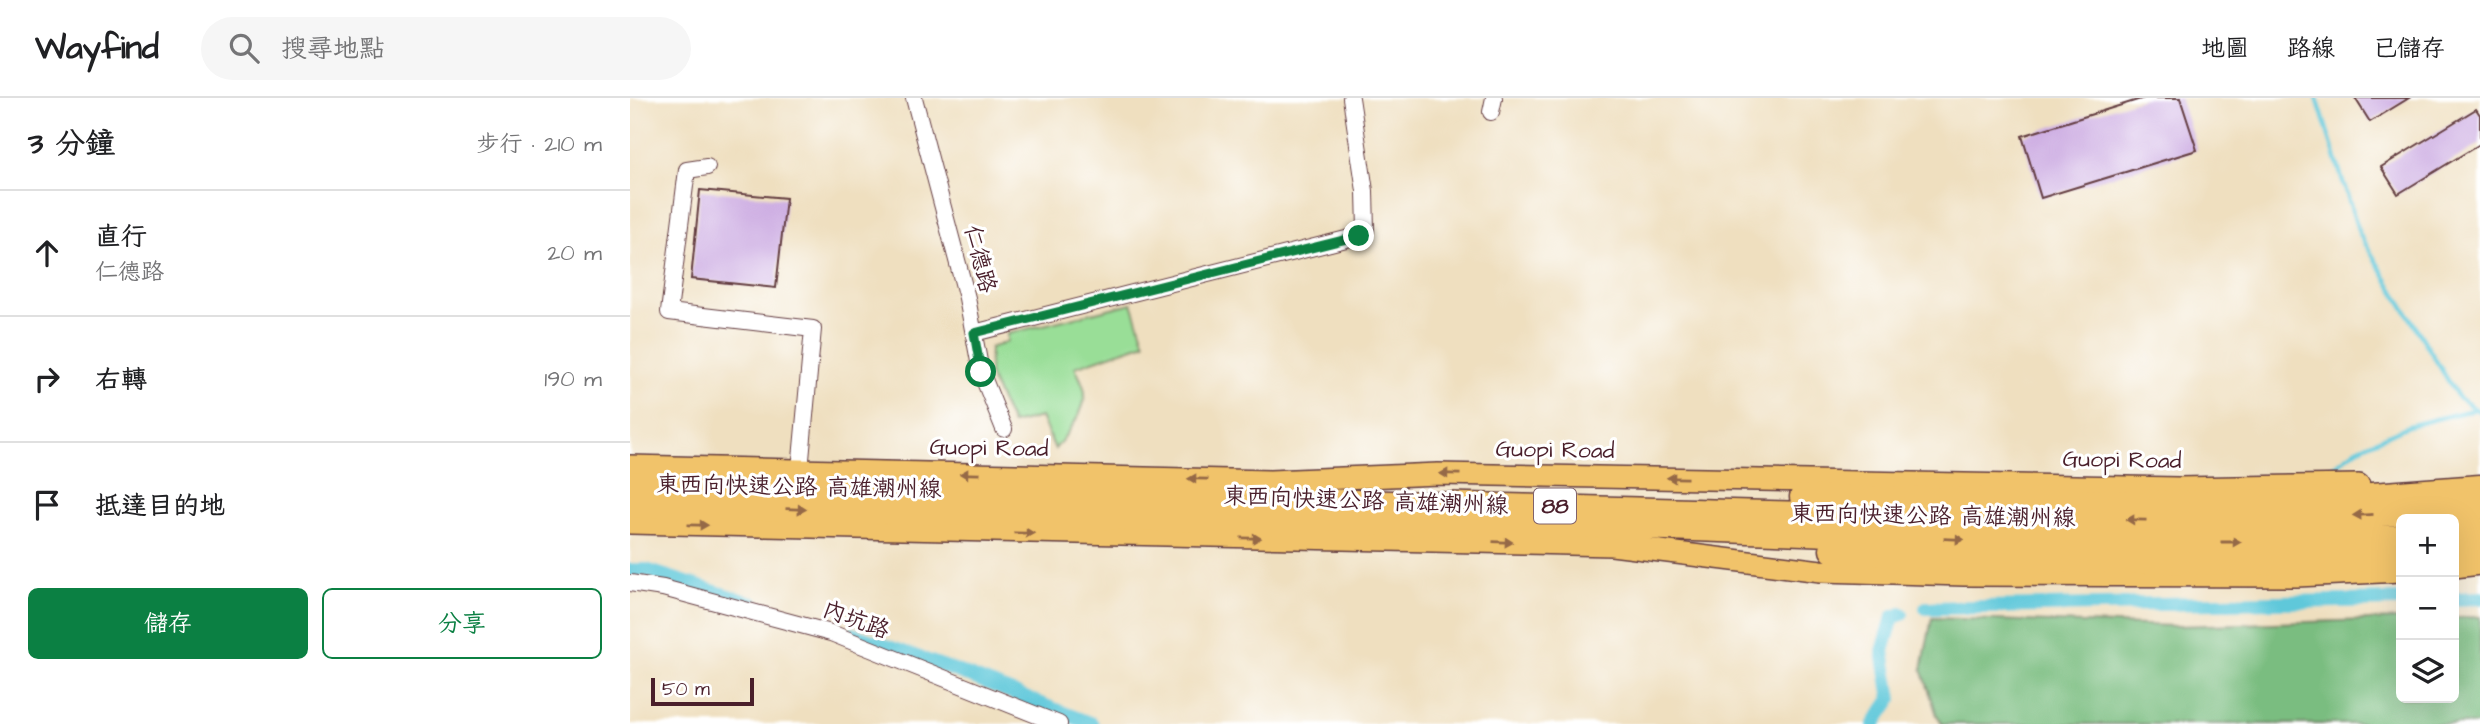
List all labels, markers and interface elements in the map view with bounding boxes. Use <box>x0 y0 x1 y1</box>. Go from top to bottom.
search box <box>201 17 691 80</box>
text: Wayfind <box>35 25 159 71</box>
icon: search <box>225 29 263 67</box>
text: 搜尋地點 <box>281 31 385 67</box>
text: 地圖 <box>2201 32 2249 66</box>
text: 路線 <box>2287 32 2335 66</box>
text: 已儲存 <box>2373 32 2445 66</box>
text: 3 分鐘 <box>28 123 115 165</box>
text: 步行 · 210 m <box>477 128 602 160</box>
text: 直行 <box>95 219 147 255</box>
route end <box>1343 220 1374 251</box>
street label: 仁德路 <box>956 222 1004 296</box>
icon: ahead <box>28 234 66 272</box>
text: 20 m <box>547 237 602 269</box>
text: 仁德路 <box>95 256 164 288</box>
route start <box>965 356 996 387</box>
icon: right <box>28 360 66 398</box>
text: 右轉 <box>95 362 147 398</box>
text: 190 m <box>544 363 602 395</box>
street label: Guopi Road <box>929 431 1049 465</box>
street label: Guopi Road <box>1495 433 1615 467</box>
street label: Guopi Road <box>2062 443 2182 477</box>
one-way arrow <box>959 468 981 480</box>
one-way arrow <box>1438 468 1460 480</box>
street label: 東西向快速公路 高雄潮州線 <box>656 469 942 505</box>
one-way arrow <box>1666 473 1688 484</box>
one-way arrow <box>1187 474 1209 485</box>
street label: 東西向快速公路 高雄潮州線 <box>1223 480 1509 522</box>
icon: arrive <box>28 486 66 524</box>
text: 抵達目的地 <box>95 488 225 524</box>
road number: 88 <box>1534 488 1576 524</box>
street label: 東西向快速公路 高雄潮州線 <box>1790 498 2076 534</box>
one-way arrow <box>785 504 807 515</box>
one-way arrow <box>2352 510 2374 521</box>
map controls <box>2396 514 2459 703</box>
button: + <box>2396 514 2459 577</box>
one-way arrow <box>2124 515 2146 526</box>
one-way arrow <box>687 519 709 530</box>
one-way arrow <box>1013 527 1035 538</box>
one-way arrow <box>1240 533 1262 544</box>
one-way arrow <box>1944 533 1966 544</box>
one-way arrow <box>1492 536 1514 548</box>
one-way arrow <box>2220 536 2242 548</box>
button: − <box>2396 577 2459 640</box>
button: 儲存 <box>28 588 308 659</box>
button: 分享 <box>322 588 602 659</box>
street label: 內坑路 <box>818 593 894 647</box>
button: layers <box>2396 640 2459 703</box>
scale bar <box>651 675 754 707</box>
text: 50 m <box>662 676 710 703</box>

